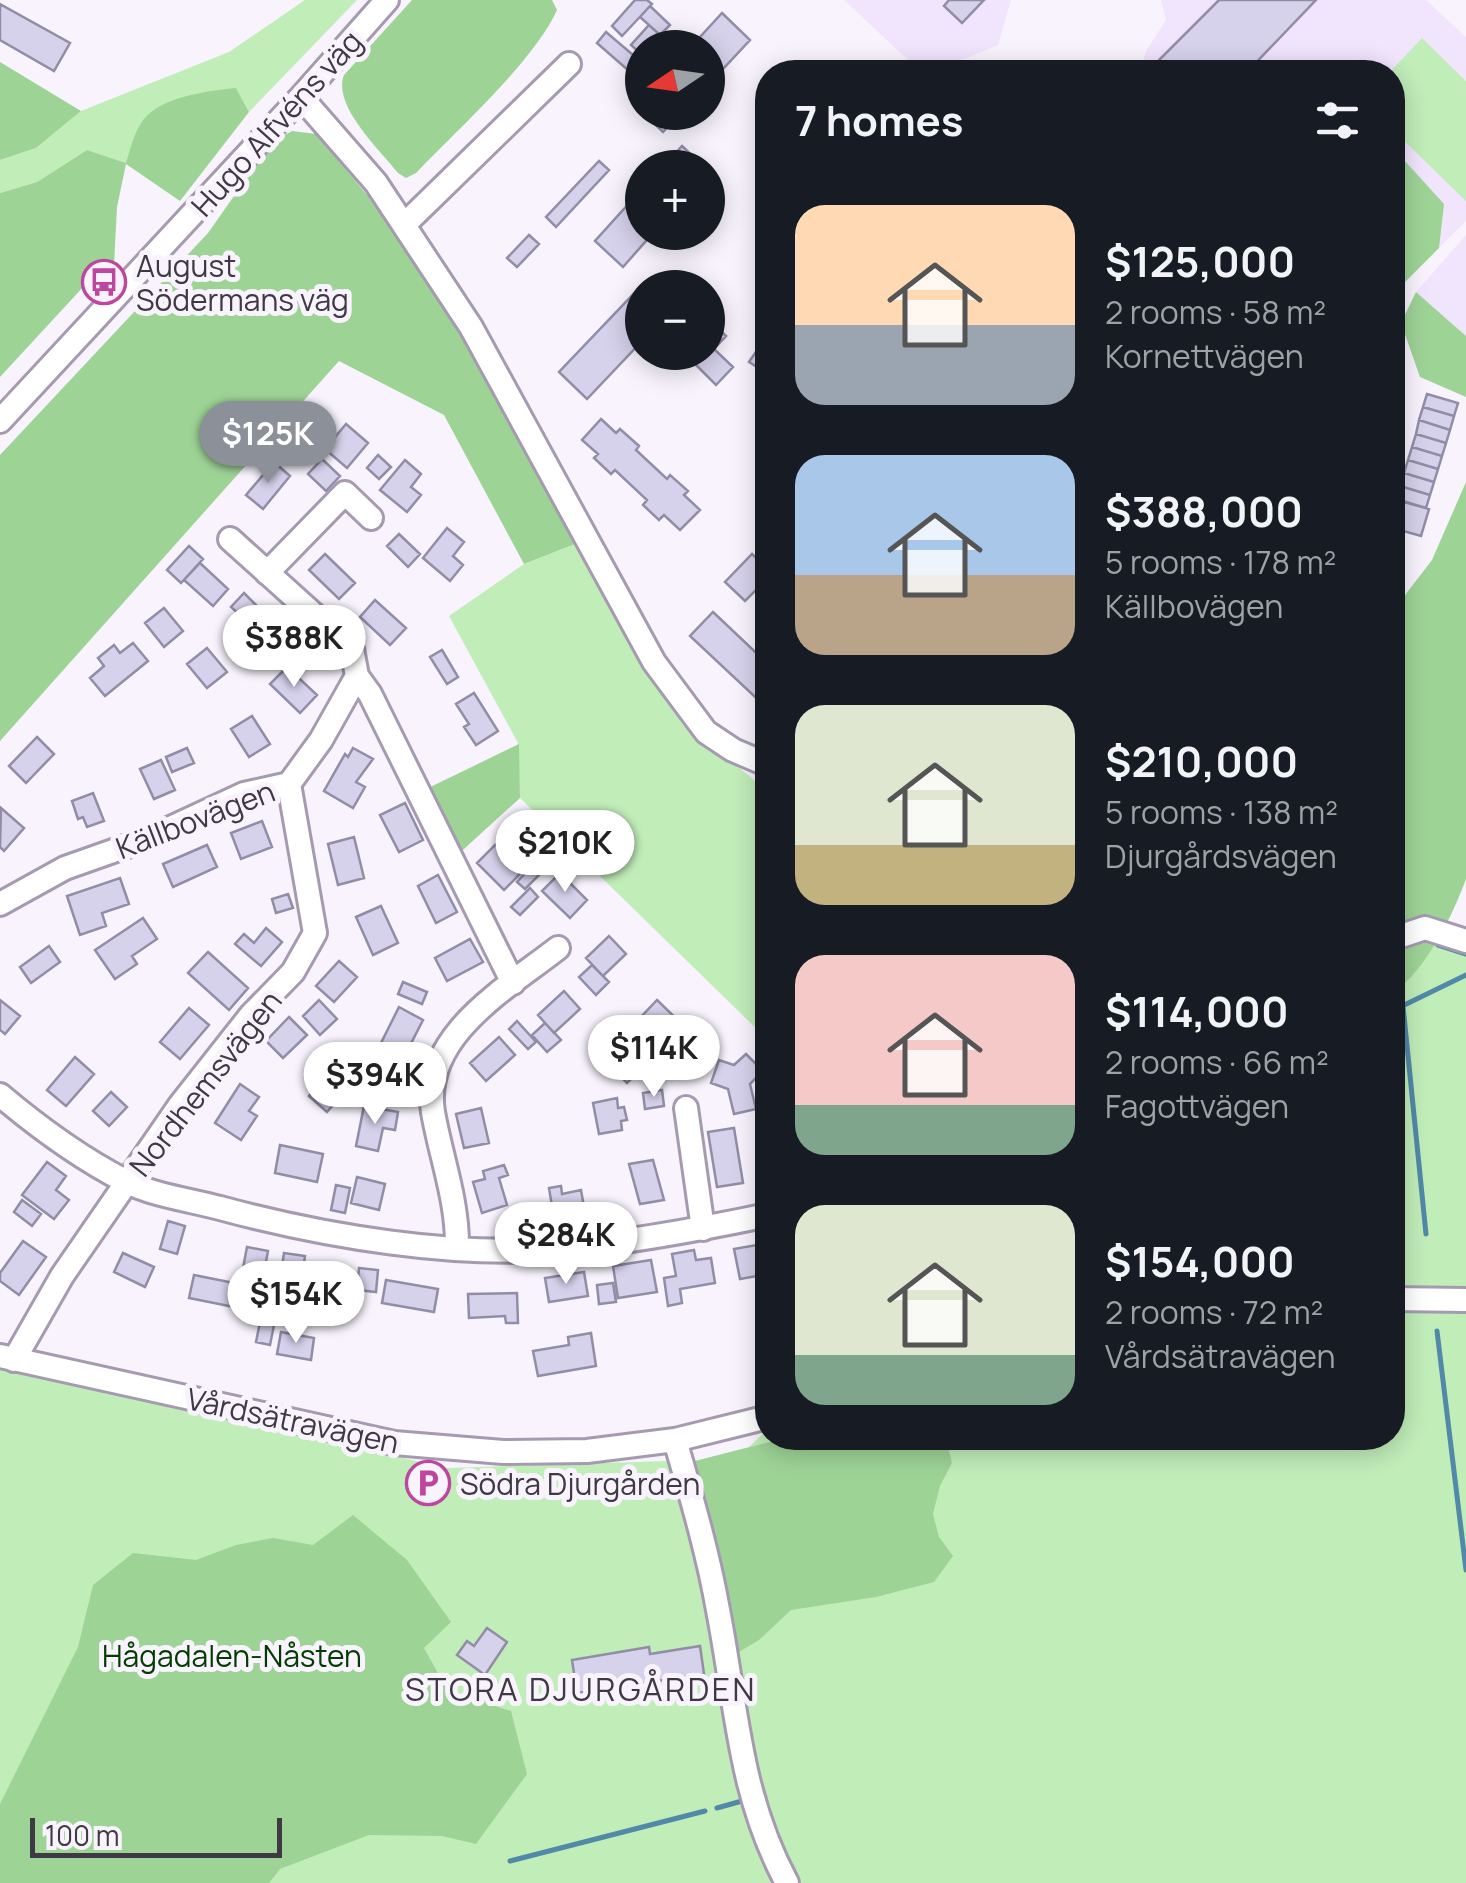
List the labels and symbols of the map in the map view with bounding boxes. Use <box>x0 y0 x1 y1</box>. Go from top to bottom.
street label: Hugo Alfvéns väg <box>181 21 371 225</box>
north arrow <box>625 30 725 130</box>
place label: August Södermans väg <box>136 245 349 320</box>
bus stop icon: August Södermans väg <box>81 259 127 305</box>
pin: $125K <box>198 401 338 486</box>
pin: $388K <box>224 605 364 690</box>
street label: Källbovägen <box>110 770 280 868</box>
pin: $210K <box>495 810 635 895</box>
street label: Nordhemsvägen <box>119 981 291 1185</box>
pin: $114K <box>584 1015 724 1100</box>
pin: $394K <box>305 1042 445 1127</box>
pin: $284K <box>496 1202 636 1287</box>
pin: $154K <box>226 1261 366 1346</box>
street label: Vårdsätravägen <box>183 1377 403 1463</box>
parking icon: Södra Djurgården <box>405 1460 451 1506</box>
place label: Södra Djurgården <box>460 1463 700 1504</box>
park label: Hågadalen-Nåsten <box>102 1635 362 1676</box>
district label: STORA DJURGÅRDEN <box>405 1667 757 1711</box>
scale bar <box>30 1813 282 1858</box>

